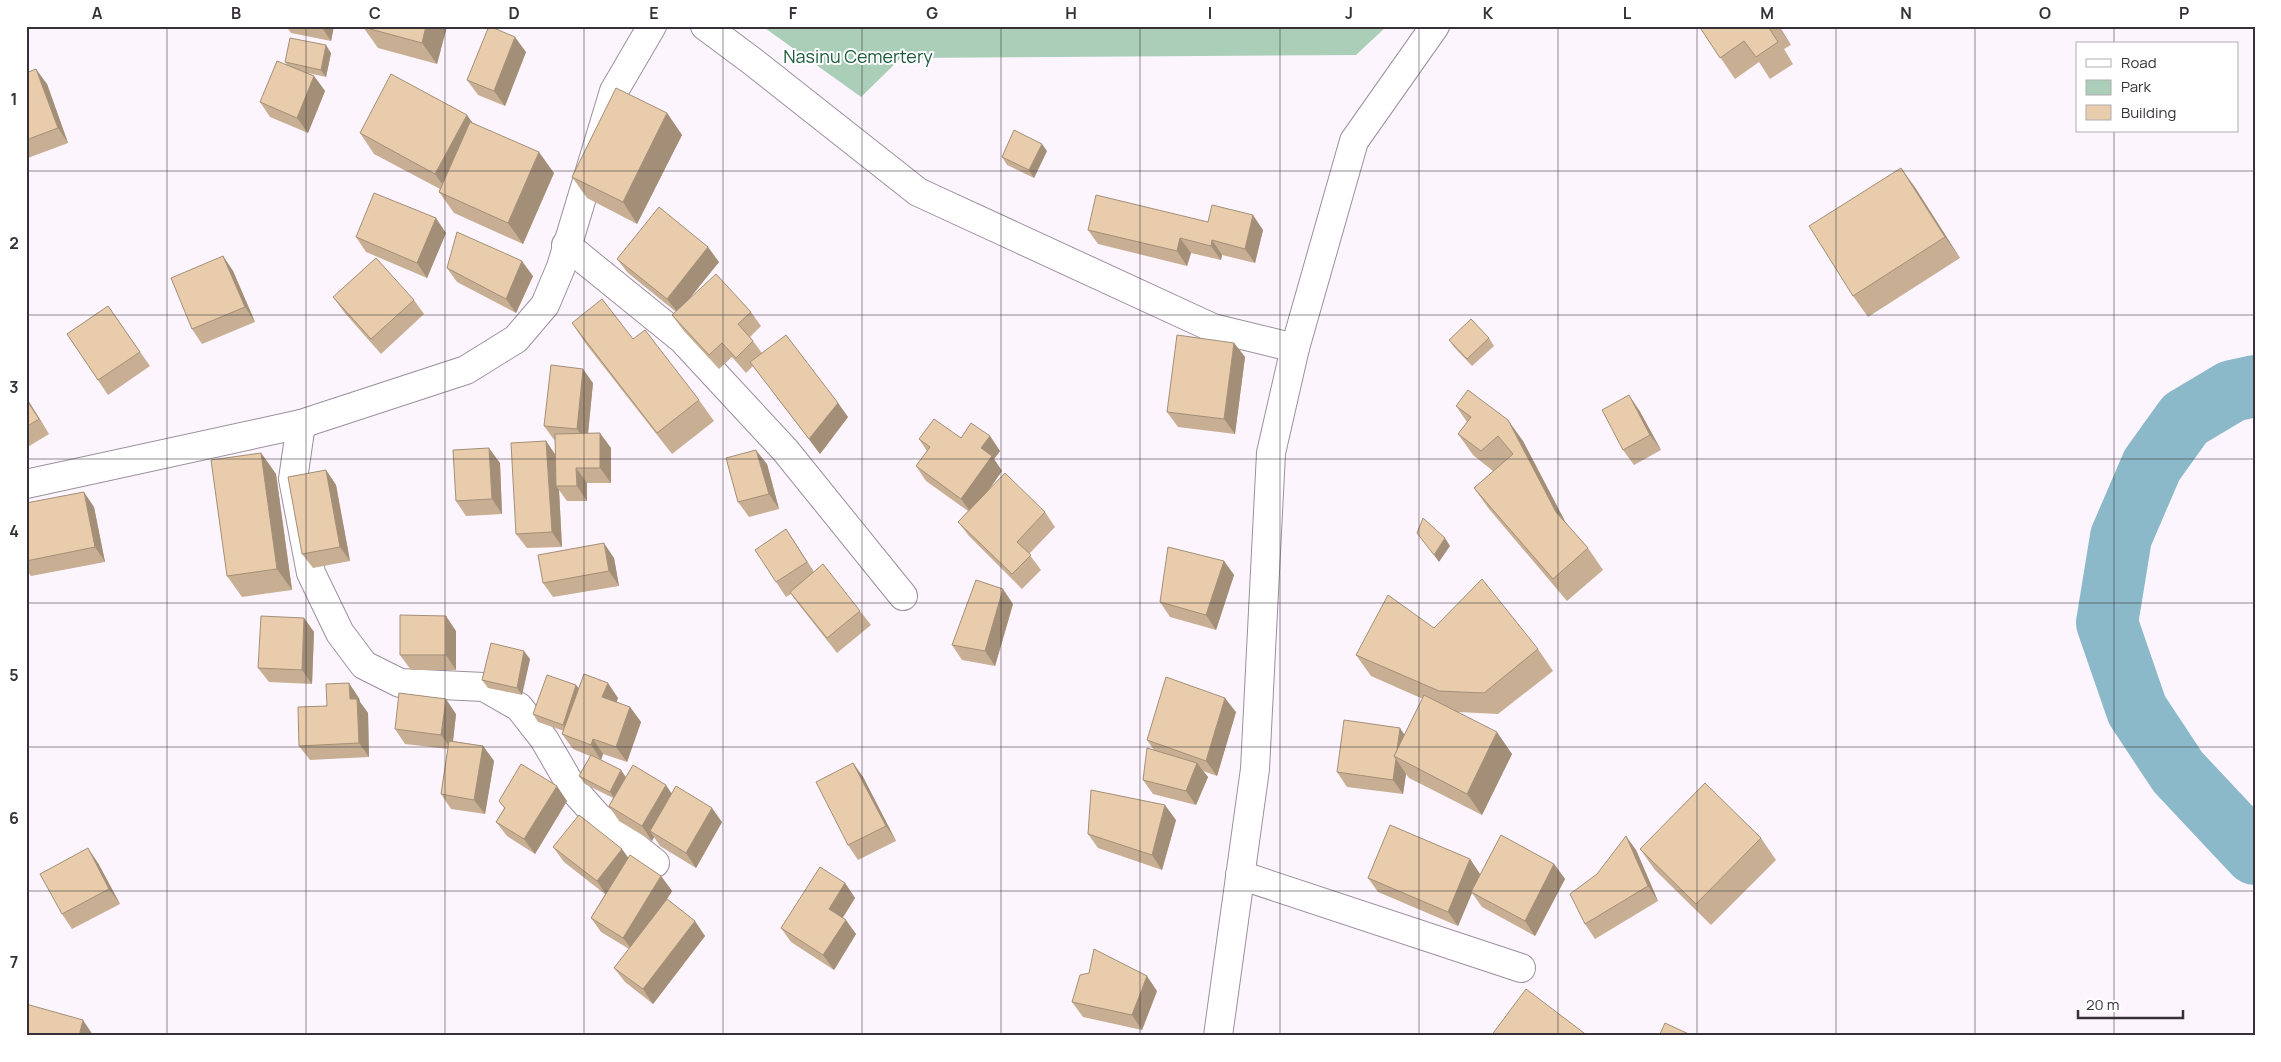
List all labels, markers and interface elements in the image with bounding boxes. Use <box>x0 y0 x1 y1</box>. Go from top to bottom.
text: A <box>92 2 103 24</box>
text: B <box>231 2 241 24</box>
text: C <box>369 2 381 24</box>
text: D <box>508 2 520 24</box>
text: E <box>649 2 659 24</box>
text: F <box>789 2 798 24</box>
text: G <box>926 2 938 24</box>
text: H <box>1065 2 1077 24</box>
text: I <box>1208 2 1212 24</box>
text: J <box>1345 2 1353 24</box>
text: K <box>1483 2 1494 24</box>
text: L <box>1623 2 1632 24</box>
text: M <box>1760 2 1774 24</box>
text: N <box>1900 2 1912 24</box>
text: O <box>2039 2 2051 24</box>
text: P <box>2179 2 2189 24</box>
legend <box>2076 42 2238 132</box>
park label: Nasinu Cemertery <box>783 44 933 68</box>
text: Road <box>2121 52 2157 73</box>
text: Park <box>2121 76 2151 97</box>
text: 1 <box>10 88 18 110</box>
text: Building <box>2121 102 2176 123</box>
text: 2 <box>9 232 19 254</box>
text: 3 <box>9 376 19 398</box>
text: 4 <box>9 520 19 542</box>
text: 5 <box>9 664 19 686</box>
text: 6 <box>9 807 19 829</box>
text: 7 <box>10 951 18 973</box>
scale bar <box>2078 987 2184 1019</box>
text: 20 m <box>2086 994 2119 1015</box>

